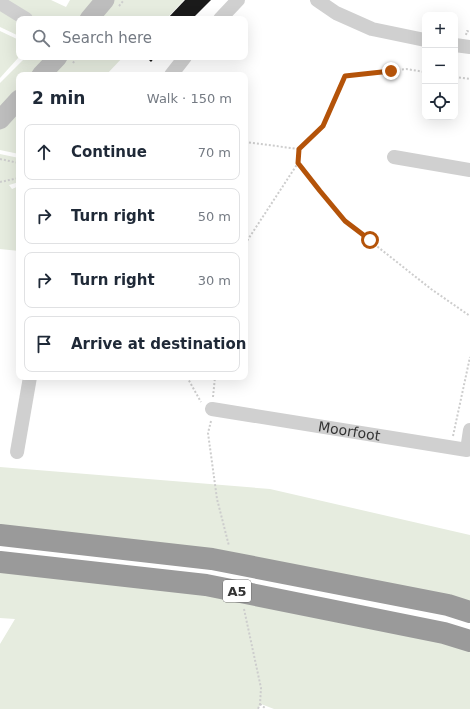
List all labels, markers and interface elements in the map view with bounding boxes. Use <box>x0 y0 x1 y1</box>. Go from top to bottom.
map controls <box>422 12 458 120</box>
button: + <box>422 12 458 48</box>
search box <box>16 16 248 60</box>
icon: search <box>30 27 52 49</box>
text: Search here <box>62 29 152 47</box>
button: − <box>422 48 458 84</box>
route end <box>382 62 400 80</box>
button: locate <box>422 84 458 120</box>
text: 2 min <box>32 88 85 108</box>
text: Walk · 150 m <box>147 91 232 106</box>
icon: ahead <box>33 141 55 163</box>
text: Continue <box>71 143 147 161</box>
text: 70 m <box>198 145 231 160</box>
icon: right <box>33 205 55 227</box>
text: Turn right <box>71 207 155 225</box>
text: 50 m <box>198 209 231 224</box>
route start <box>361 231 379 249</box>
icon: right <box>33 269 55 291</box>
text: Turn right <box>71 271 155 289</box>
text: 30 m <box>198 273 231 288</box>
icon: arrive <box>33 333 55 355</box>
text: Arrive at destination <box>71 335 246 353</box>
street label: Moorfoot <box>317 418 382 444</box>
road number: A5 <box>223 580 251 602</box>

